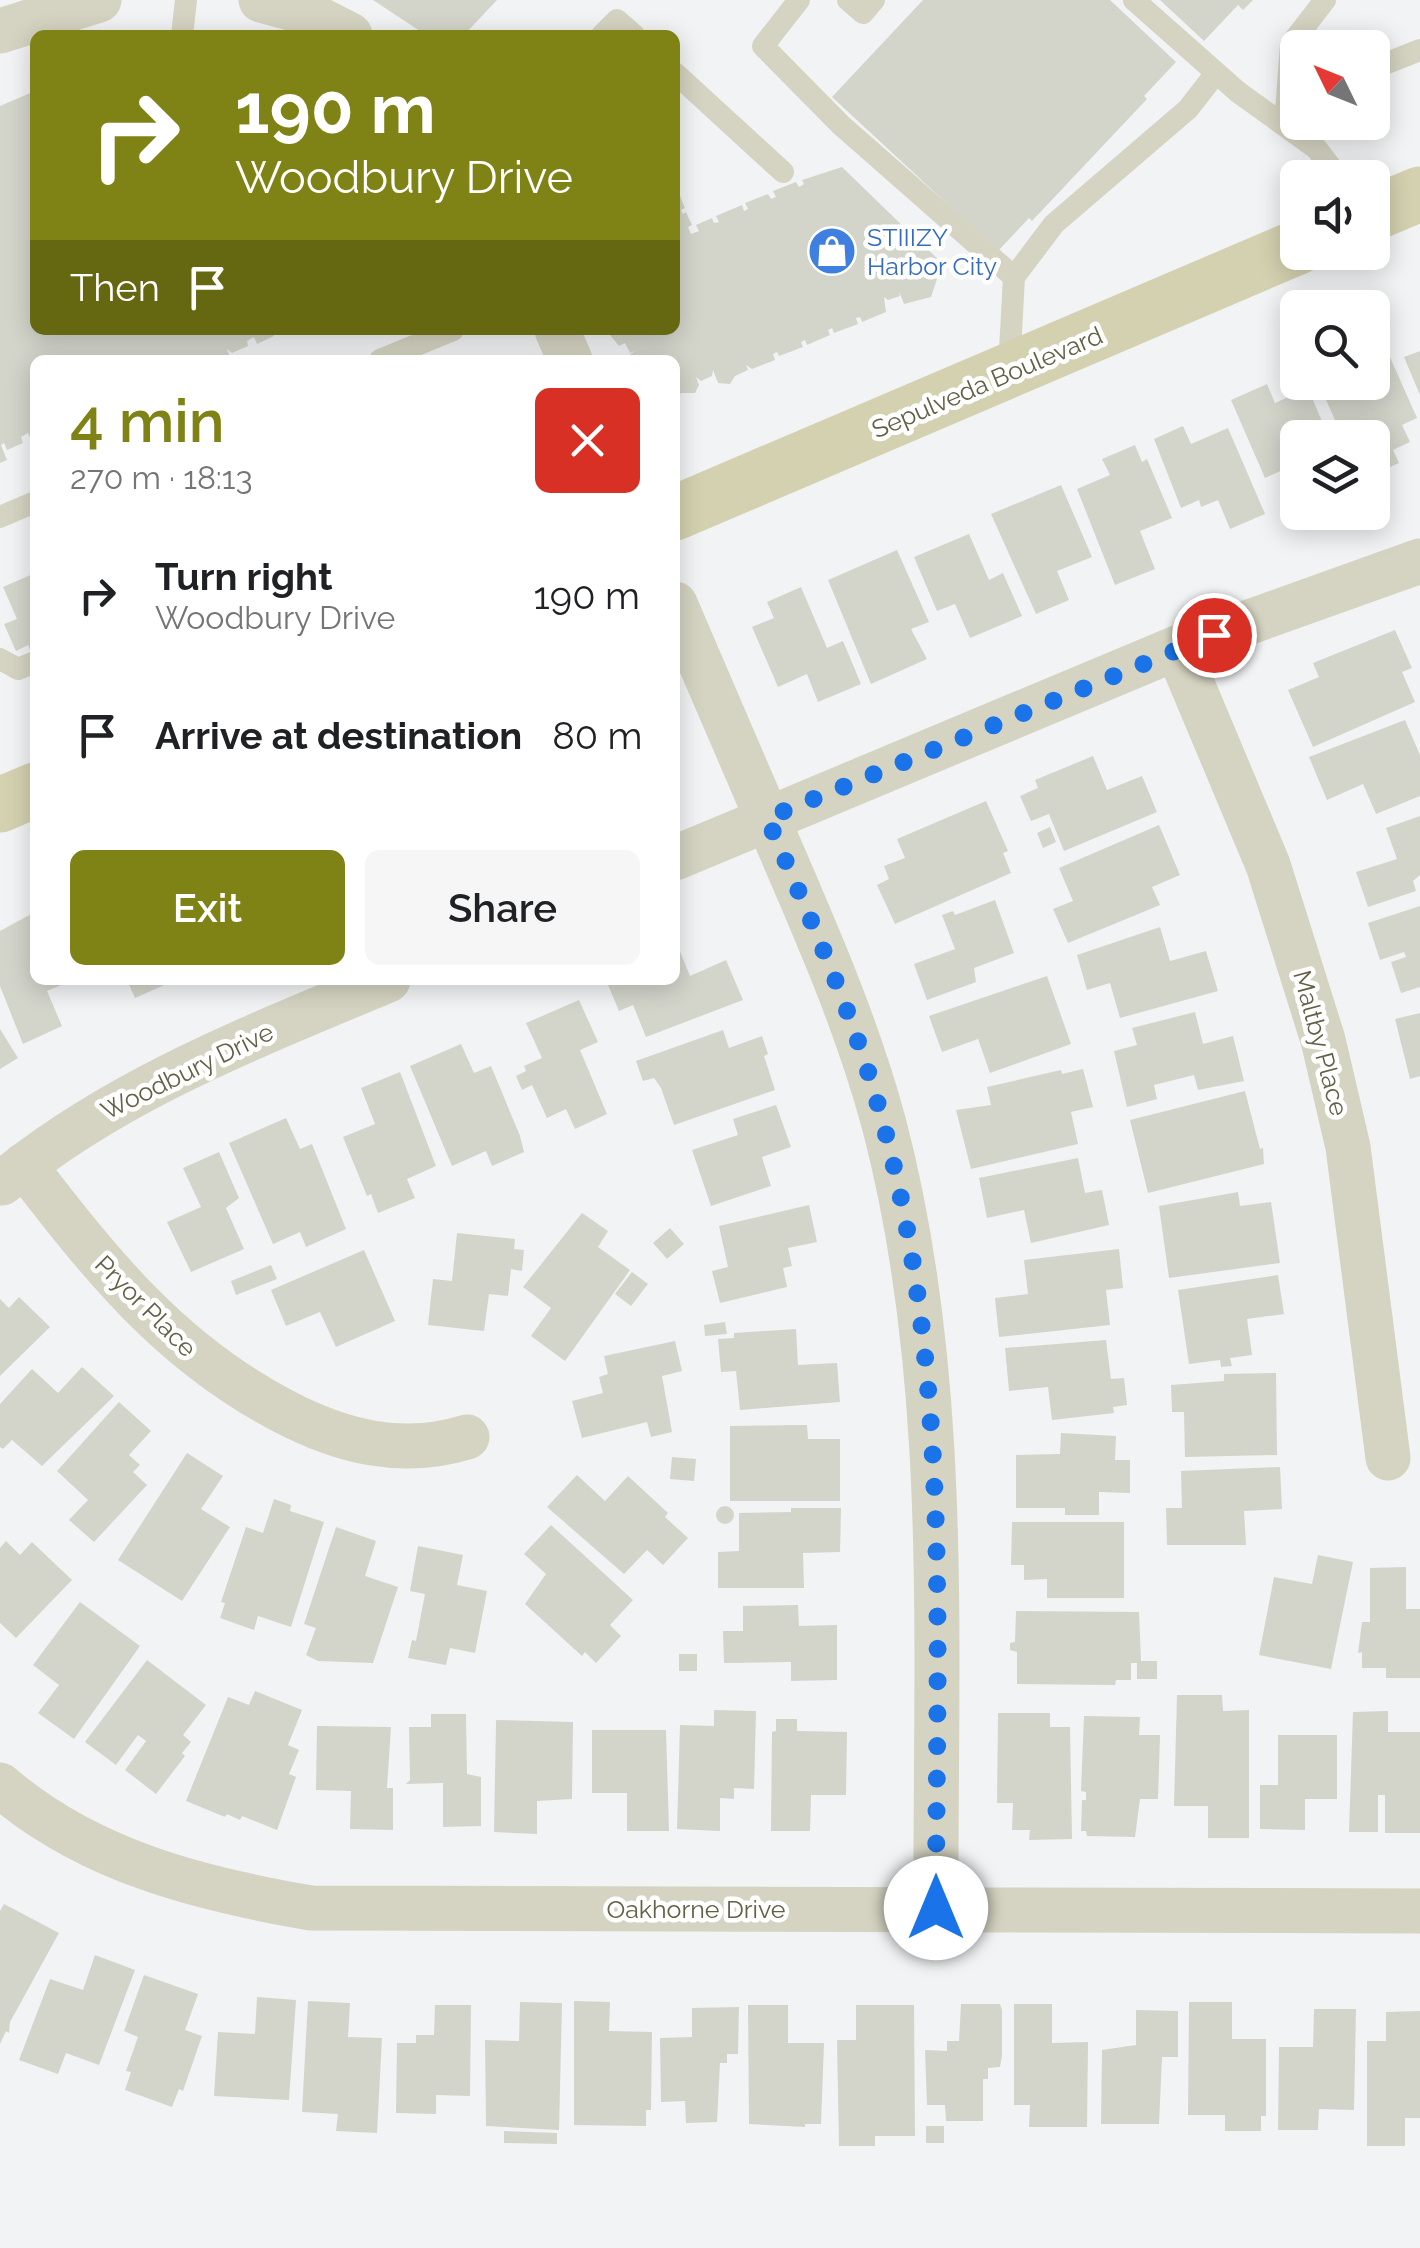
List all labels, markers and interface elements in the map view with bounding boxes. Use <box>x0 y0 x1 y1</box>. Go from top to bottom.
north arrow <box>1280 30 1390 140</box>
map controls <box>1280 30 1390 530</box>
text: 190 m <box>235 67 436 149</box>
icon: right <box>70 70 200 200</box>
text: Woodbury Drive <box>235 151 573 204</box>
button: sound <box>1280 160 1390 270</box>
place label: STIIIZY Harbor City <box>867 222 998 281</box>
shop icon: STIIIZY Harbor City <box>806 225 858 277</box>
icon: arrive <box>180 260 235 315</box>
text: Then <box>70 265 160 310</box>
button: search <box>1280 290 1390 400</box>
street label: Sepulveda Boulevard <box>867 320 1107 444</box>
text: 4 min <box>70 386 225 456</box>
button: close <box>535 388 640 493</box>
button: layers <box>1280 420 1390 530</box>
text: 270 m · 18:13 <box>70 459 253 496</box>
text: Turn right <box>155 554 332 599</box>
icon: right <box>70 568 125 623</box>
text: 190 m <box>534 573 640 618</box>
pin <box>1172 593 1257 678</box>
text: Woodbury Drive <box>155 599 395 636</box>
icon: arrive <box>1187 608 1242 663</box>
icon: arrive <box>70 708 125 763</box>
text: Arrive at destination <box>155 713 522 758</box>
text: 80 m <box>552 713 643 758</box>
button: Exit <box>70 850 345 965</box>
button: Share <box>365 850 640 965</box>
street label: Maltby Place <box>1287 967 1355 1119</box>
street label: Woodbury Drive <box>96 1016 278 1126</box>
street label: Pryor Place <box>89 1249 203 1363</box>
position arrow <box>884 1856 988 1960</box>
street label: Oakhorne Drive <box>606 1894 786 1924</box>

